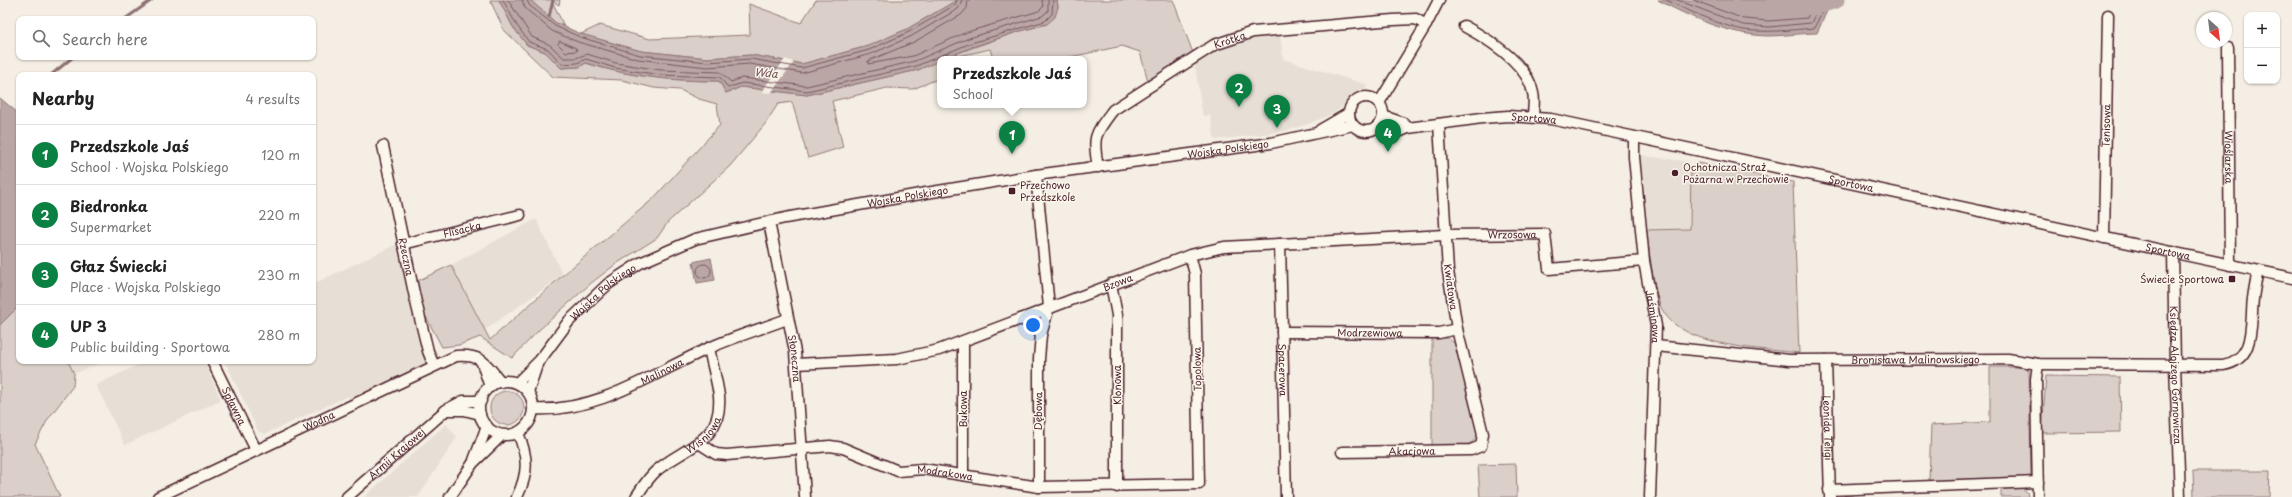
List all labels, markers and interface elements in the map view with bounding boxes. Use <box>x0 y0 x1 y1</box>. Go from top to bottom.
north arrow <box>2196 12 2232 48</box>
map controls <box>2244 12 2280 84</box>
button: + <box>2244 12 2280 48</box>
search box <box>16 16 316 60</box>
icon: search <box>30 27 52 49</box>
text: Search here <box>62 27 148 50</box>
street label: Krótka <box>1212 27 1248 52</box>
button: − <box>2244 48 2280 84</box>
popup <box>937 56 1087 108</box>
text: Przedszkole Jaś <box>952 61 1072 84</box>
water label: Wda <box>754 63 779 82</box>
pin: 2 <box>1226 74 1252 107</box>
text: School <box>952 84 993 103</box>
text: Nearby <box>32 85 94 111</box>
text: 4 results <box>246 89 300 108</box>
pin: 3 <box>1264 95 1290 128</box>
street label: Tenisowa <box>2098 103 2113 148</box>
street label: Sportowa <box>1511 108 1559 127</box>
pin: 4 <box>1375 119 1401 152</box>
pin: 1 <box>999 121 1025 154</box>
street label: Wioślarska <box>2222 130 2237 184</box>
text: Przedszkole Jaś <box>70 134 189 157</box>
street label: Wojska Polskiego <box>1186 135 1270 161</box>
text: 1 <box>42 145 48 164</box>
text: 120 m <box>261 145 300 164</box>
text: School · Wojska Polskiego <box>70 157 229 176</box>
place label: Ochotnicza Straż Pożarna w Przechowie <box>1683 159 1789 186</box>
marker: Ochotnicza Straż Pożarna w Przechowie <box>1670 168 1680 178</box>
street label: Sportowa <box>1827 171 1876 195</box>
place label: Przechowo Przedszkole <box>1020 177 1076 204</box>
street label: Wojska Polskiego <box>866 181 949 210</box>
marker: Przechowo Przedszkole <box>1007 186 1017 196</box>
text: Biedronka <box>70 194 148 217</box>
text: 2 <box>40 205 50 224</box>
text: 220 m <box>258 205 300 224</box>
text: Supermarket <box>70 217 152 236</box>
street label: Flisacka <box>441 217 484 241</box>
street label: Wrzosowa <box>1488 226 1538 242</box>
street label: Rzeczna <box>395 236 418 278</box>
street label: Sportowa <box>2144 239 2193 263</box>
text: Głaz Świecki <box>70 254 167 277</box>
street label: Wojska Polskiego <box>566 260 639 323</box>
street label: Kwiatowa <box>1441 263 1462 312</box>
text: 3 <box>41 265 49 284</box>
text: 230 m <box>258 265 300 284</box>
street label: Bzowa <box>1100 269 1135 294</box>
place label: Świecie Sportowa <box>2140 271 2225 286</box>
marker: Świecie Sportowa <box>2227 274 2237 284</box>
text: Place · Wojska Polskiego <box>70 277 221 296</box>
street label: Jaśminowa <box>1642 289 1664 344</box>
street label: Księdza Alojzego Górnowicza <box>2167 306 2186 445</box>
text: UP 3 <box>70 314 107 337</box>
your location <box>1023 315 1043 335</box>
street label: Modrzewiowa <box>1337 324 1404 340</box>
text: 4 <box>41 325 49 344</box>
text: 280 m <box>258 325 300 344</box>
street label: Słoneczna <box>785 333 805 383</box>
text: Public building · Sportowa <box>70 337 230 356</box>
street label: Spacerowa <box>1275 343 1292 397</box>
street label: Topolowa <box>1189 346 1204 391</box>
street label: Bronisława Malinowskiego <box>1851 351 1980 367</box>
street label: Malinowa <box>638 353 686 388</box>
street label: Klonowa <box>1109 364 1124 405</box>
street label: Spławna <box>219 384 251 428</box>
street label: Bukowa <box>955 390 970 428</box>
street label: Dębowa <box>1030 391 1045 430</box>
street label: Leonida Teligi <box>1820 395 1837 461</box>
street label: Wodna <box>300 406 338 434</box>
street label: Wiśniowa <box>682 414 724 456</box>
street label: Armii Krajowej <box>365 424 428 482</box>
street label: Akacjowa <box>1388 443 1436 458</box>
street label: Modrakowa <box>917 461 975 484</box>

